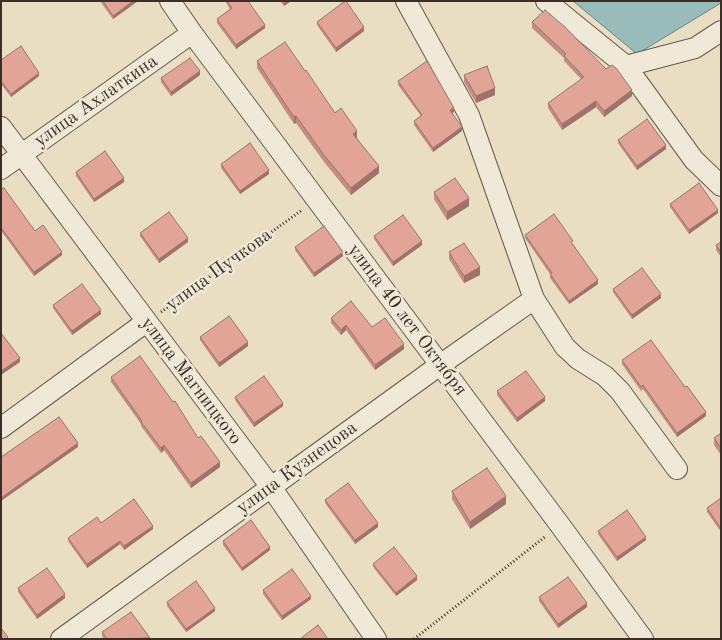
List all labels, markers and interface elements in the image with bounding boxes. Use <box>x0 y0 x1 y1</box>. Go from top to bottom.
street label: улица Ахлаткина <box>30 50 162 152</box>
street label: улица Пучкова <box>161 224 277 316</box>
street label: улица 40 лет Октября <box>342 239 472 401</box>
street label: улица Магницкого <box>135 313 247 449</box>
street label: улица Кузнецова <box>232 417 362 519</box>

